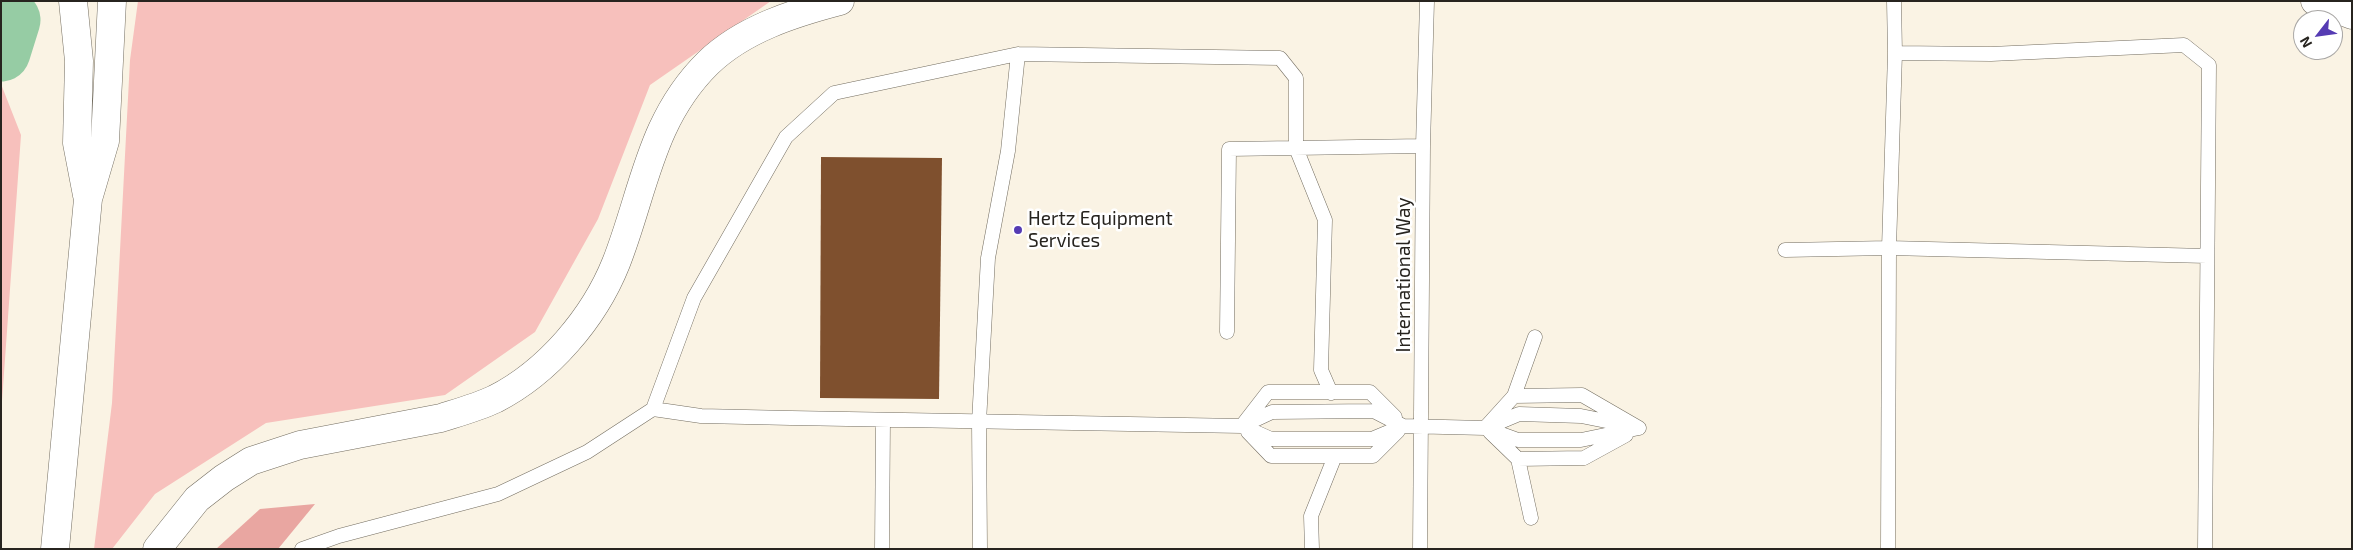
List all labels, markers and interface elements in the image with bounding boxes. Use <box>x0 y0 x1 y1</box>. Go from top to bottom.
north arrow <box>2293 10 2343 60</box>
text: N <box>2296 34 2315 51</box>
street label: International Way <box>1393 198 1415 352</box>
place label: Hertz Equipment Services <box>1028 208 1173 252</box>
marker: Hertz Equipment Services <box>1012 224 1024 236</box>

